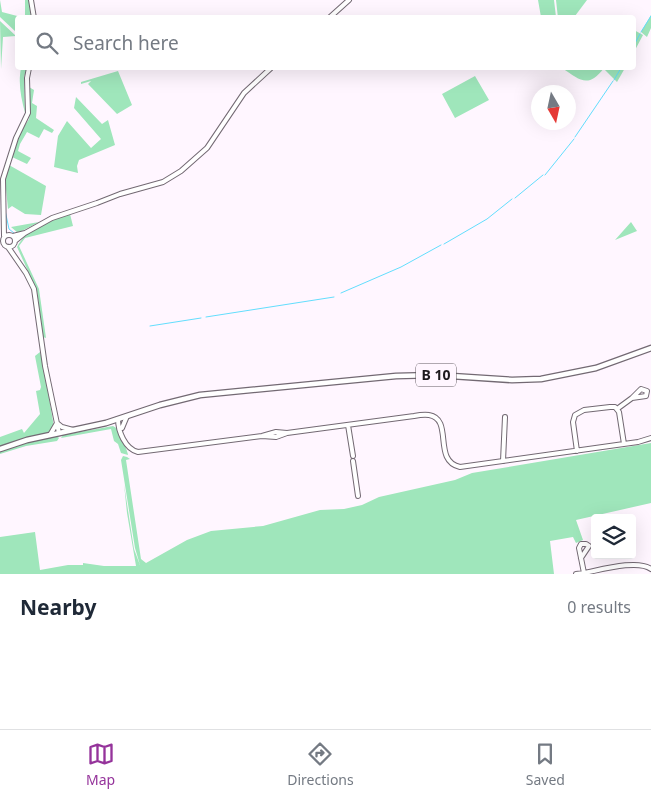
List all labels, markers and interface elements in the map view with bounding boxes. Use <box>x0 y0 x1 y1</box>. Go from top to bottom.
search box <box>15 15 636 70</box>
icon: search <box>33 29 61 57</box>
text: Search here <box>73 30 179 56</box>
north arrow <box>531 85 576 130</box>
road number: B 10 <box>416 364 456 386</box>
map controls <box>591 514 636 559</box>
button: layers <box>591 514 636 559</box>
text: Nearby <box>20 593 96 621</box>
text: 0 results <box>567 596 631 618</box>
tab: Map <box>86 740 115 789</box>
tab: Directions <box>287 740 354 789</box>
tab: Saved <box>526 740 565 789</box>

